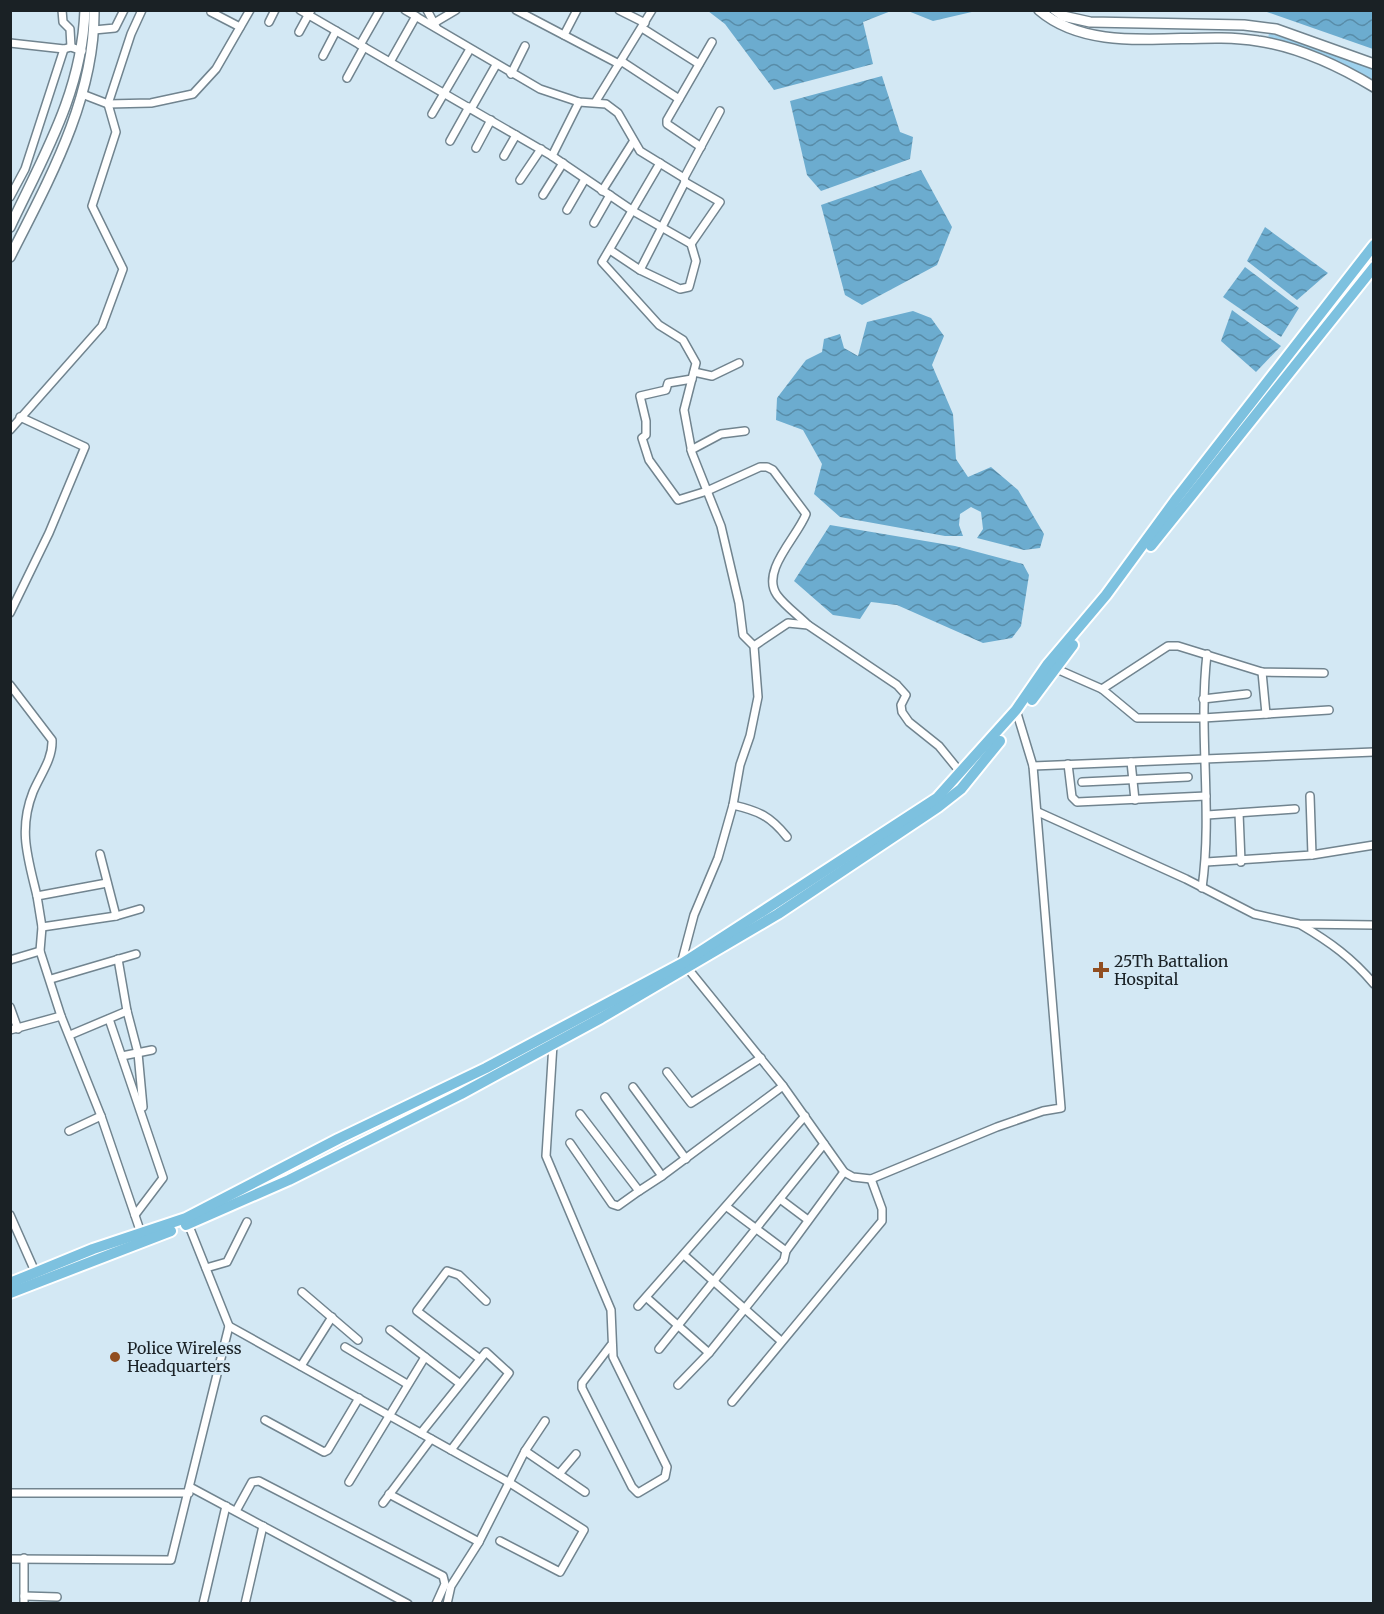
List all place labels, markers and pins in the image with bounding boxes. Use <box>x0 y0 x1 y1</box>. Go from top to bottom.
place label: 25Th Battalion Hospital <box>1114 951 1229 989</box>
marker: 25Th Battalion Hospital <box>1092 961 1110 979</box>
place label: Police Wireless Headquarters <box>127 1338 242 1376</box>
marker: Police Wireless Headquarters <box>108 1350 122 1364</box>

